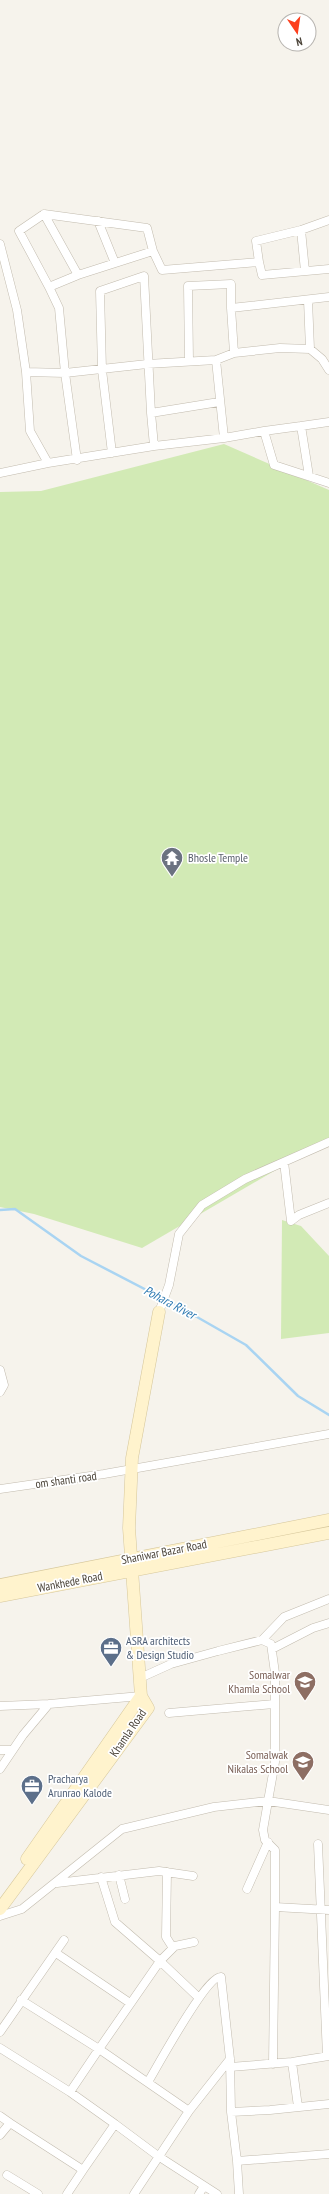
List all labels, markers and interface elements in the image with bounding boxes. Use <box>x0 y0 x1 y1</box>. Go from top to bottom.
north arrow <box>277 12 317 52</box>
text: N <box>295 34 304 49</box>
temple icon: Bhosle Temple <box>159 845 185 878</box>
place label: Bhosle Temple <box>188 850 248 865</box>
water label: Pohara River <box>141 1282 201 1324</box>
street label: om shanti road <box>34 1468 98 1491</box>
street label: Shaniwar Bazar Road <box>120 1536 208 1567</box>
street label: Wankhede Road <box>36 1568 104 1595</box>
place label: ASRA architects & Design Studio <box>126 1633 194 1662</box>
office icon: ASRA architects & Design Studio <box>98 1635 124 1668</box>
place label: Somalwar Khamla School <box>228 1667 291 1696</box>
school or university icon: Somalwar Khamla School <box>292 1669 318 1702</box>
street label: Khamla Road <box>106 1706 149 1759</box>
place label: Somalwak Nikalas School <box>227 1747 288 1776</box>
school or university icon: Somalwak Nikalas School <box>290 1749 316 1782</box>
place label: Pracharya Arunrao Kalode <box>48 1771 112 1800</box>
office icon: Pracharya Arunrao Kalode <box>19 1773 45 1806</box>

